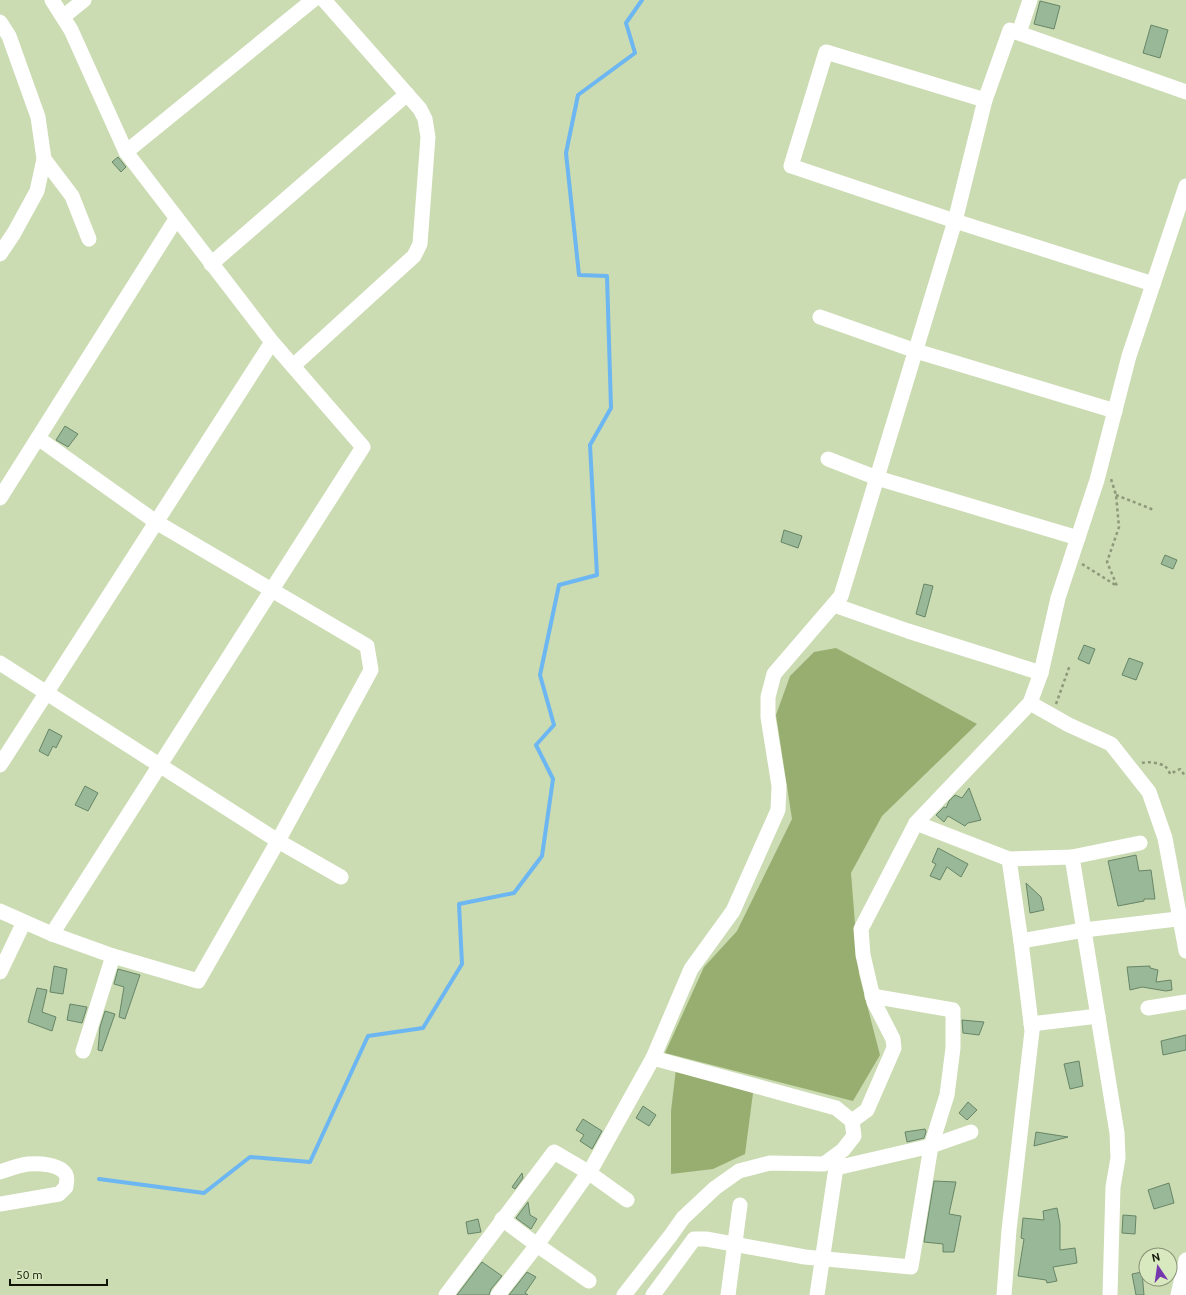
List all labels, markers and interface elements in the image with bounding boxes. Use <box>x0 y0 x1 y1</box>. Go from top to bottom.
north arrow <box>1138 1247 1178 1287</box>
text: N <box>1150 1250 1161 1264</box>
scale bar <box>10 1261 107 1287</box>
text: 50 m <box>16 1268 43 1281</box>

